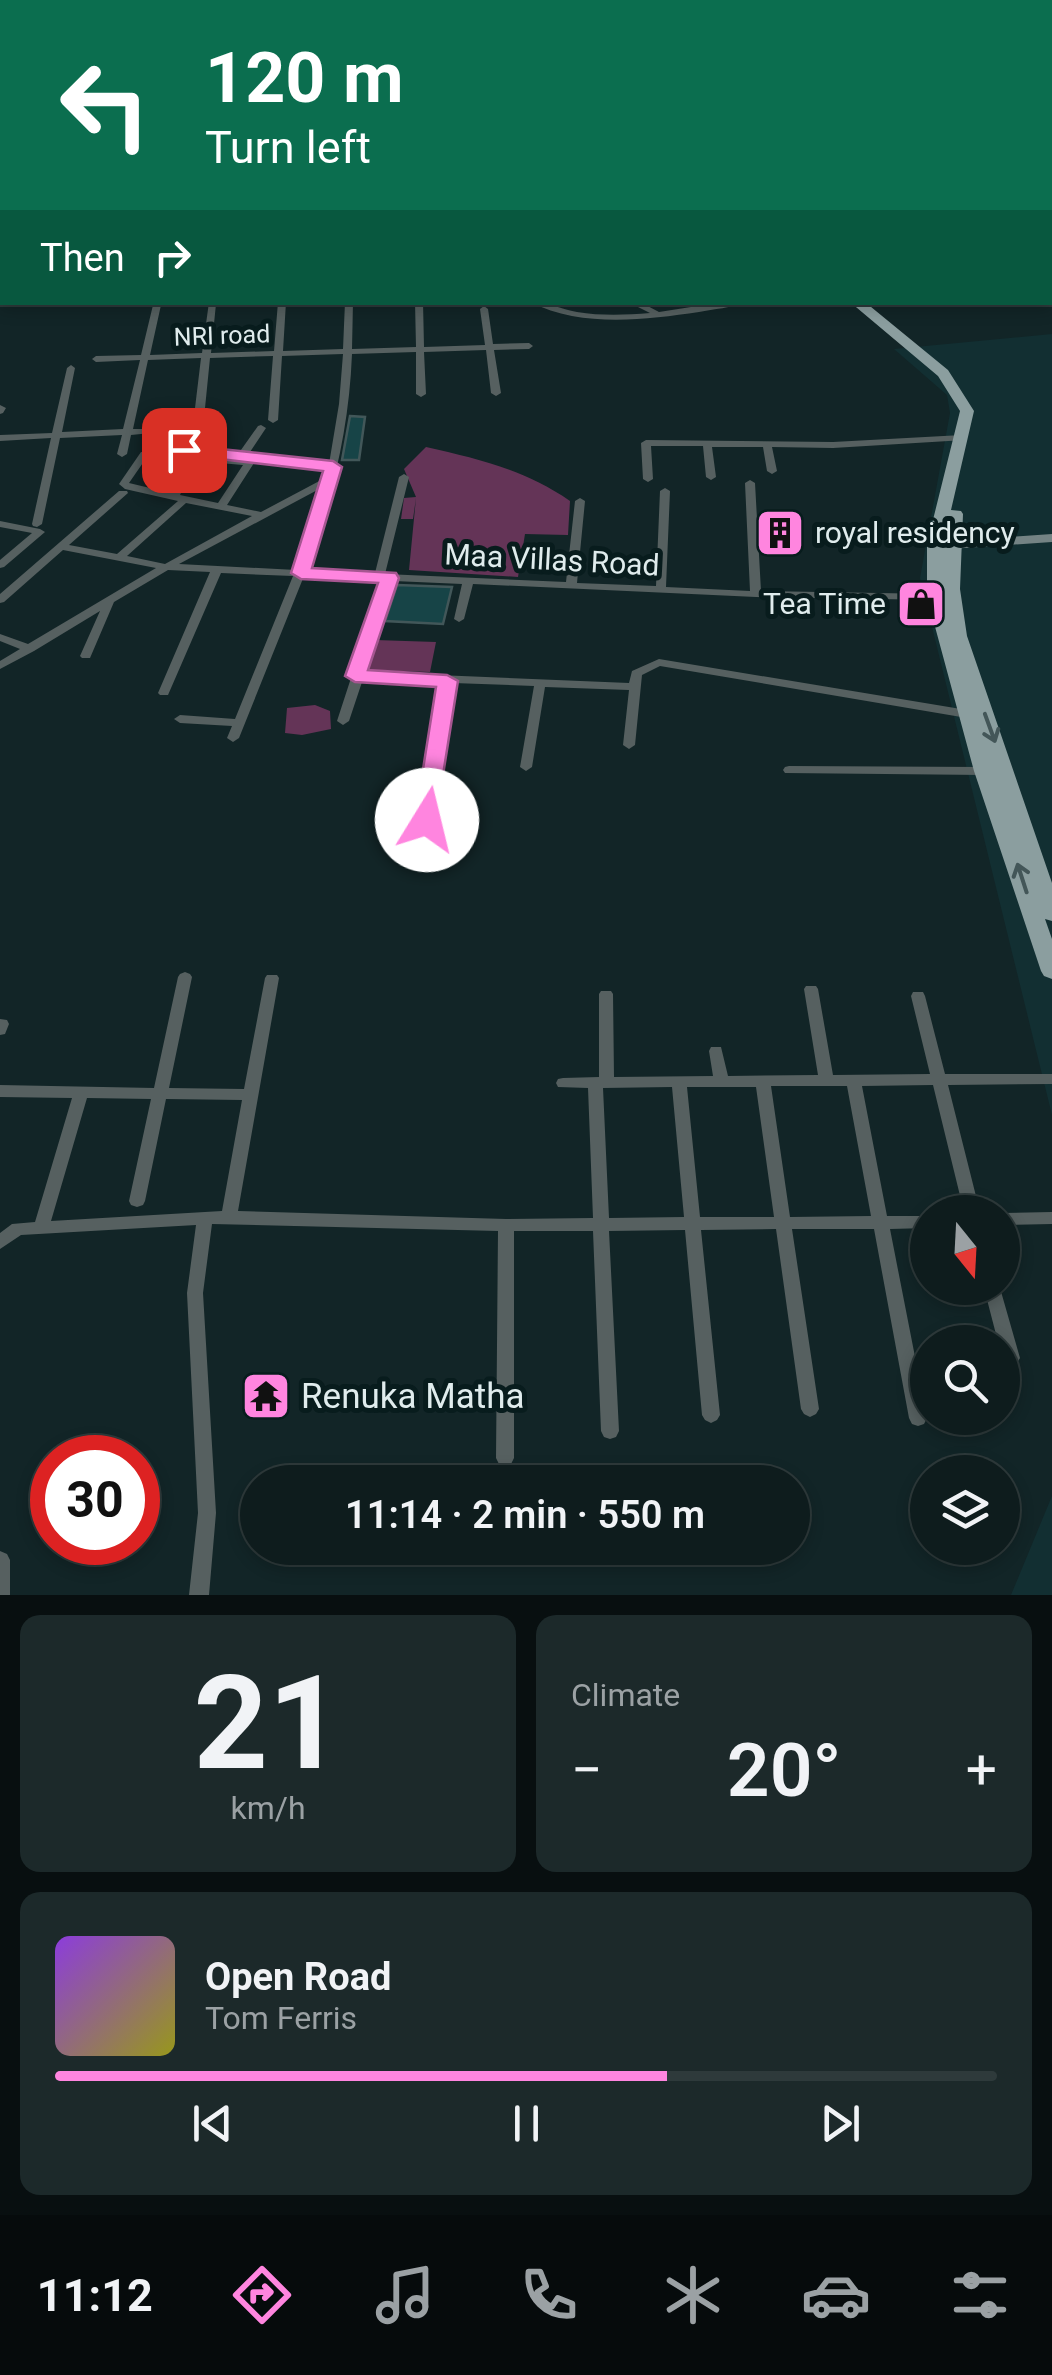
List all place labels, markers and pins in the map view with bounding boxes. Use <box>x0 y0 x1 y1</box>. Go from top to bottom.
pin <box>142 408 227 493</box>
building icon: royal residency <box>754 507 806 559</box>
place label: royal residency <box>815 515 1015 550</box>
shop icon: Tea Time <box>895 578 947 630</box>
place label: Tea Time <box>763 586 886 621</box>
temple icon: Renuka Matha <box>240 1370 292 1422</box>
place label: Renuka Matha <box>301 1376 525 1417</box>

